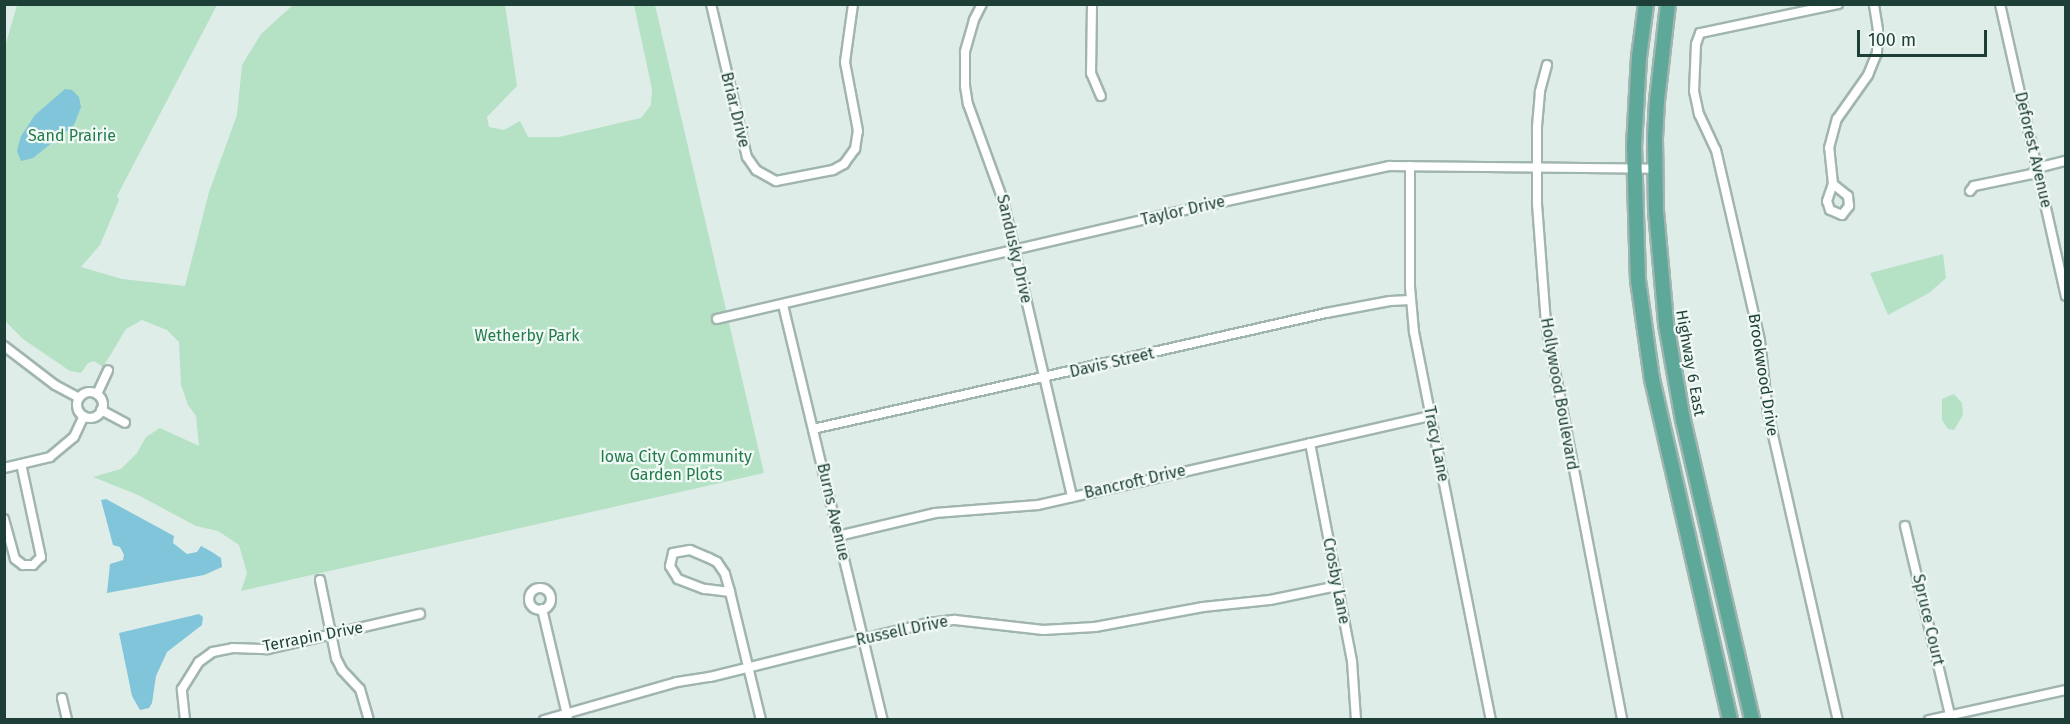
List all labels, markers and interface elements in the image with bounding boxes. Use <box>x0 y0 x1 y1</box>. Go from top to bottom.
scale bar <box>1860 18 1990 56</box>
text: 100 m <box>1868 29 1916 51</box>
street label: Briar Drive <box>716 70 754 150</box>
street label: Deforest Avenue <box>2010 90 2056 210</box>
park label: Sand Prairie <box>28 126 116 146</box>
street label: Taylor Drive <box>1139 192 1227 230</box>
street label: Sandusky Drive <box>992 193 1036 305</box>
street label: Highway 6 East <box>1671 308 1709 418</box>
street label: Brookwood Drive <box>1744 312 1782 438</box>
street label: Hollywood Boulevard <box>1536 316 1582 472</box>
park label: Wetherby Park <box>475 326 579 346</box>
street label: Davis Street <box>1068 344 1156 382</box>
street label: Tracy Lane <box>1419 405 1453 483</box>
park label: Iowa City Community Garden Plots <box>600 447 752 485</box>
street label: Burns Avenue <box>812 461 854 563</box>
street label: Bancroft Drive <box>1082 461 1188 503</box>
street label: Crosby Lane <box>1318 536 1354 626</box>
street label: Spruce Court <box>1908 572 1948 668</box>
street label: Russell Drive <box>854 612 950 650</box>
street label: Terrapin Drive <box>261 618 365 656</box>

